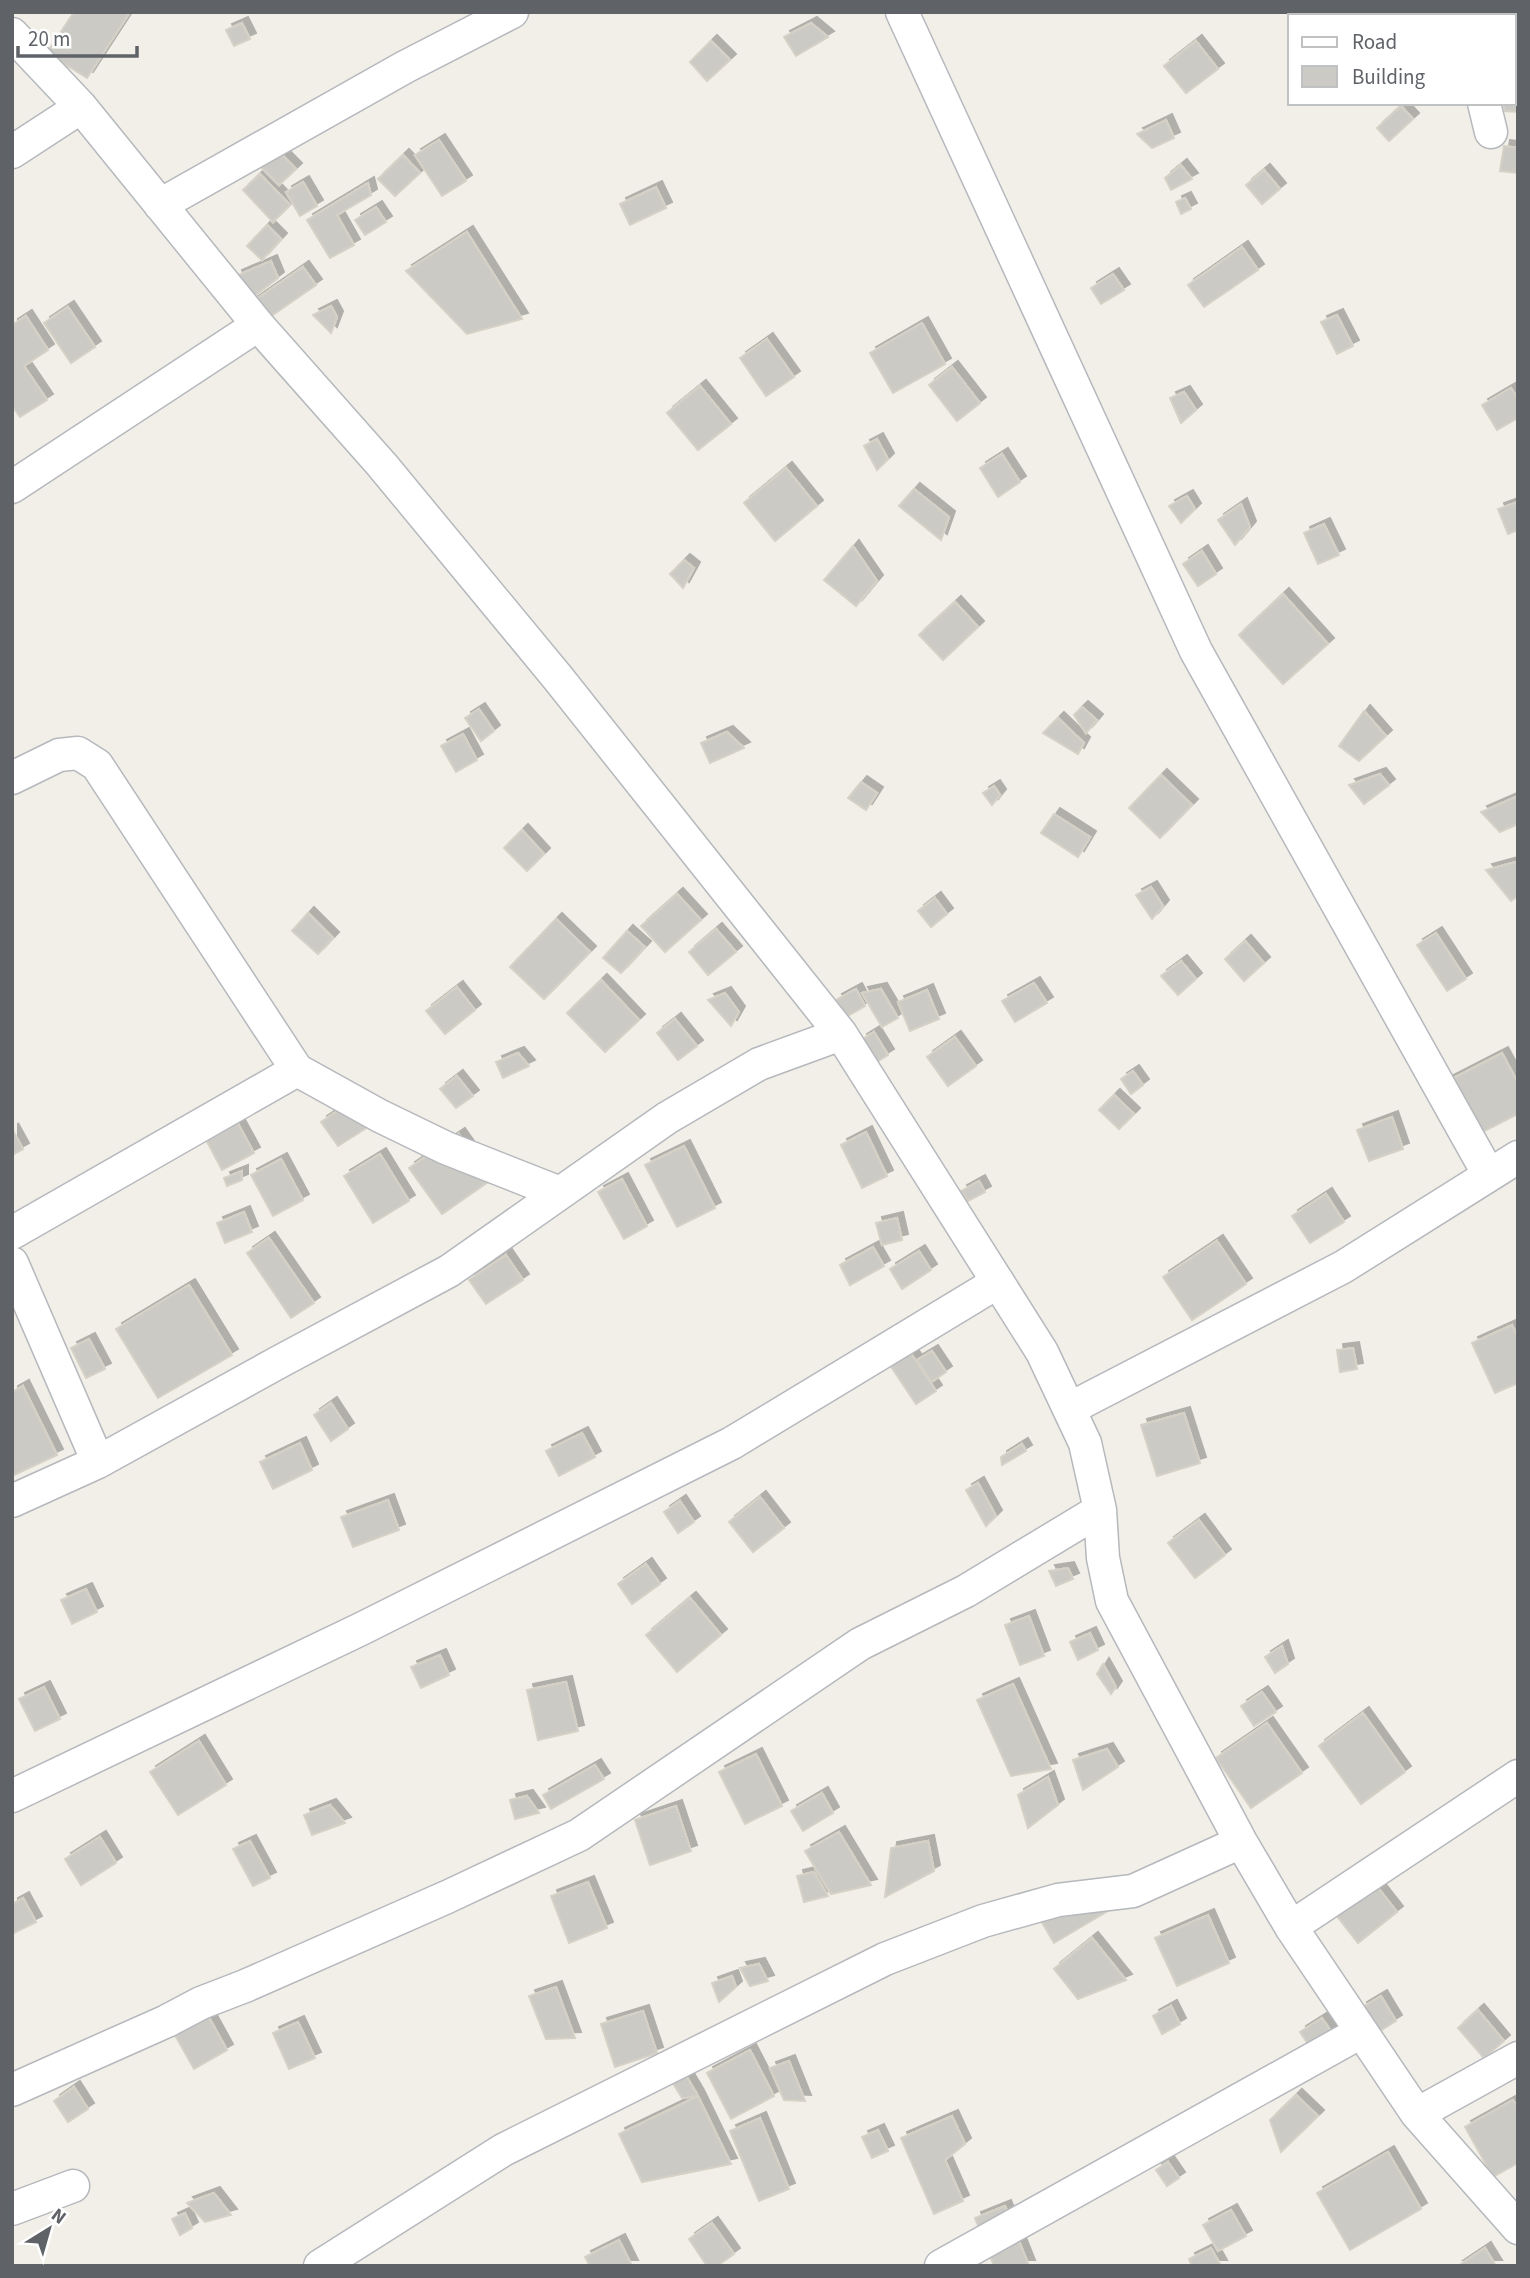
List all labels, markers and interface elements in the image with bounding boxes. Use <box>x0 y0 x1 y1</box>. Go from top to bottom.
scale bar <box>18 14 136 58</box>
legend <box>1288 14 1516 105</box>
text: 20 m <box>28 24 70 54</box>
text: Road <box>1352 27 1397 57</box>
text: Building <box>1352 62 1426 92</box>
north arrow <box>14 2194 84 2264</box>
text: N <box>45 2202 72 2231</box>

